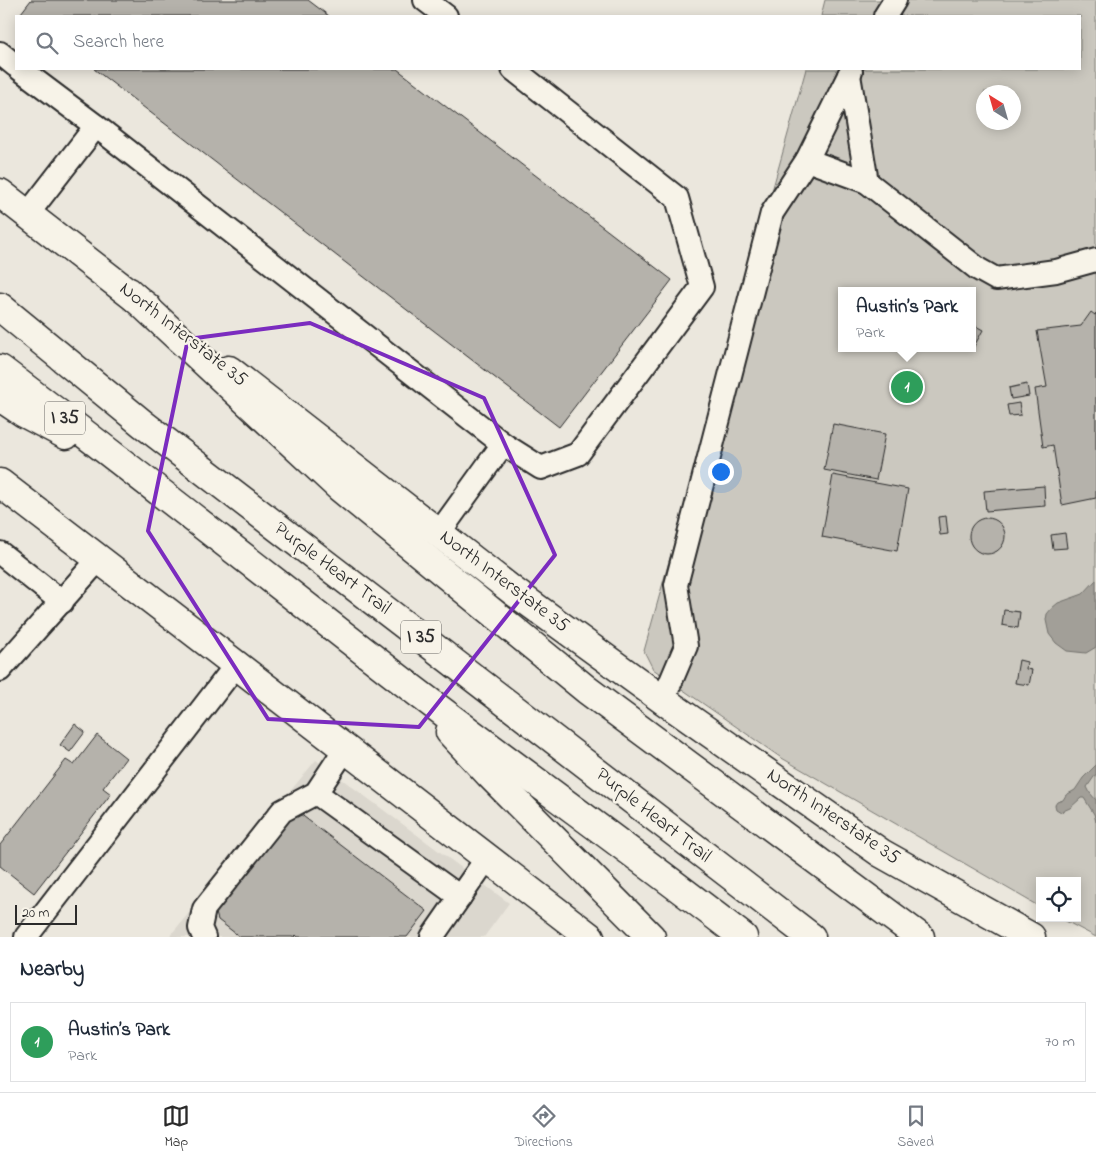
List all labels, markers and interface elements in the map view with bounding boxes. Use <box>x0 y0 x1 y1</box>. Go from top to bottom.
search box <box>15 15 1081 70</box>
icon: search <box>33 29 61 57</box>
text: Search here <box>73 29 164 56</box>
north arrow <box>976 85 1021 130</box>
street label: North Interstate 35 <box>113 276 253 394</box>
popup <box>838 287 976 352</box>
text: Austin’s Park <box>856 294 958 321</box>
text: Park <box>856 321 885 345</box>
pin: 1 <box>891 368 923 406</box>
road number: I 35 <box>45 402 85 434</box>
your location <box>708 459 734 485</box>
street label: Purple Heart Trail <box>267 515 397 623</box>
street label: North Interstate 35 <box>433 524 575 640</box>
road number: I 35 <box>401 620 441 654</box>
street label: Purple Heart Trail <box>589 761 717 871</box>
street label: North Interstate 35 <box>760 761 906 873</box>
map controls <box>1036 877 1081 922</box>
button: locate <box>1036 877 1081 922</box>
scale bar <box>15 902 78 925</box>
text: 20 m <box>22 903 49 924</box>
text: Nearby <box>20 955 84 985</box>
text: Austin’s Park <box>68 1017 170 1044</box>
text: 1 <box>34 1030 40 1054</box>
text: 70 m <box>1045 1030 1075 1054</box>
text: Park <box>68 1044 97 1068</box>
tab: Map <box>162 1102 190 1153</box>
tab: Directions <box>515 1102 573 1153</box>
tab: Saved <box>897 1102 934 1153</box>

